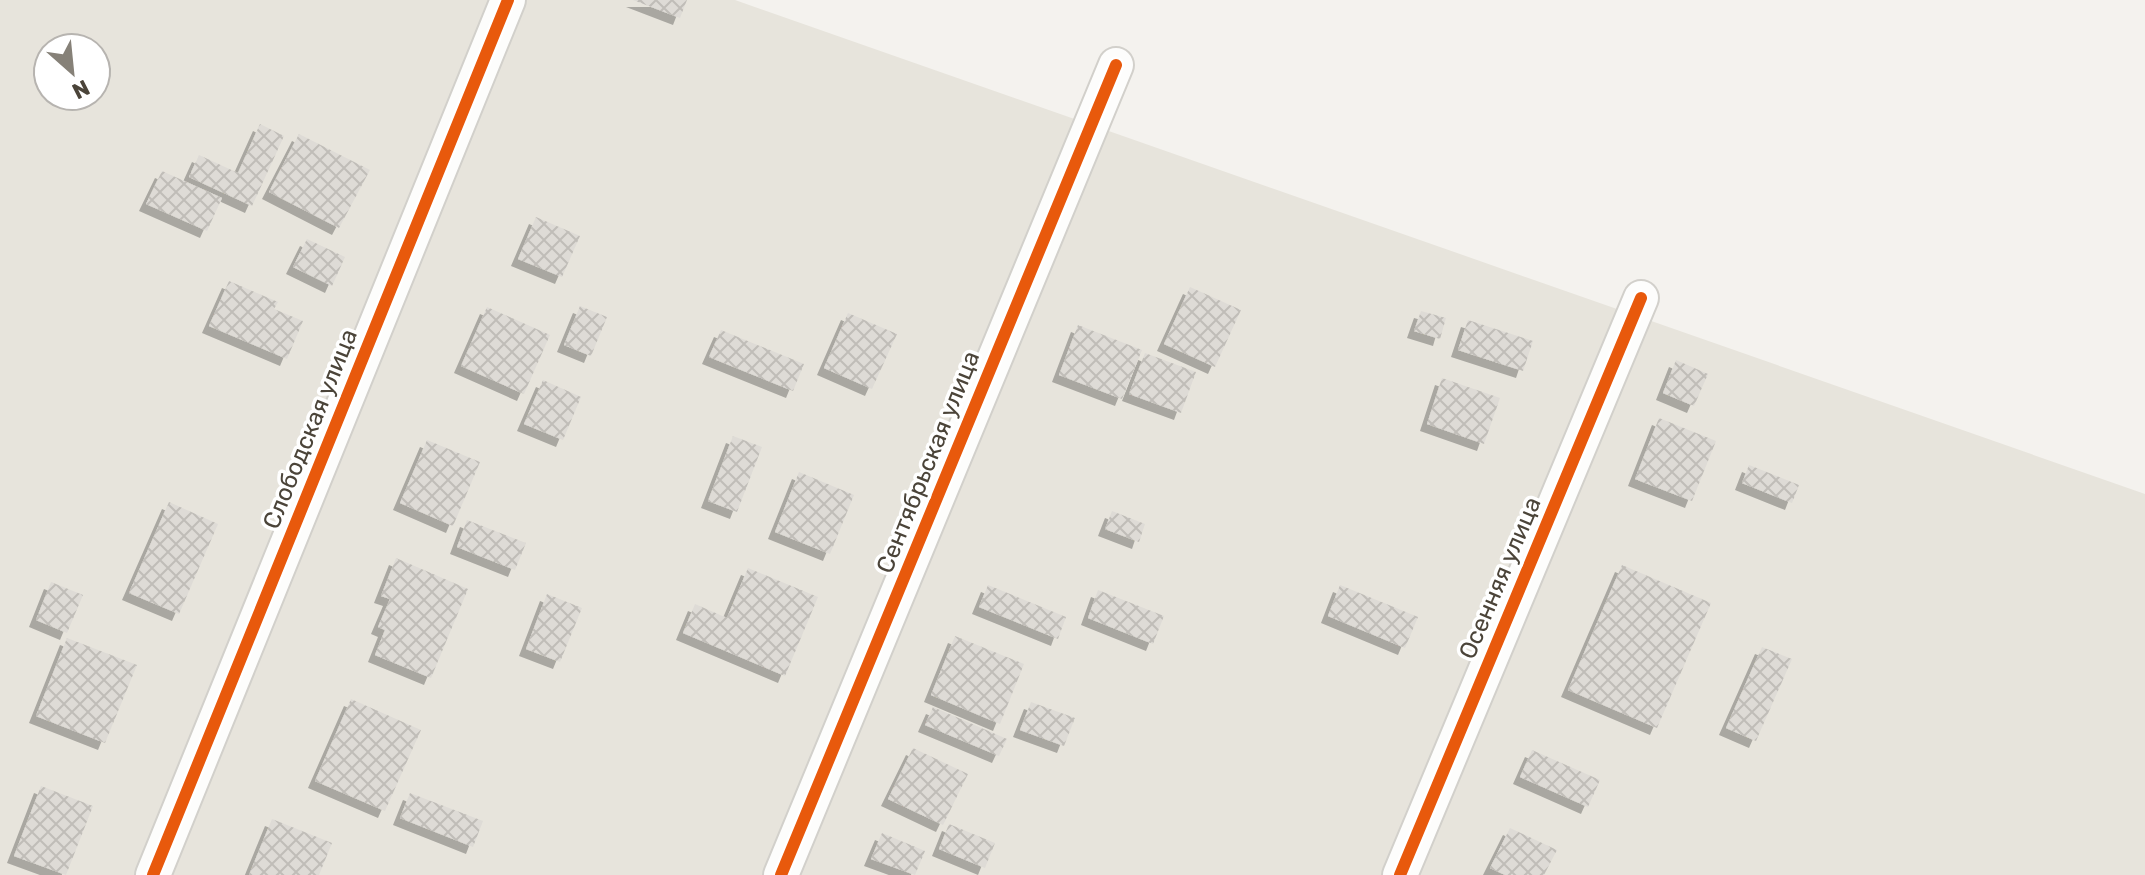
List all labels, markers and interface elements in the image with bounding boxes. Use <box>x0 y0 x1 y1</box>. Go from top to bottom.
north arrow <box>32 32 112 112</box>
text: N <box>68 74 94 105</box>
street label: Слободская улица <box>257 325 363 533</box>
street label: Сентябрьская улица <box>871 347 985 577</box>
street label: Осенняя улица <box>1453 493 1547 663</box>

